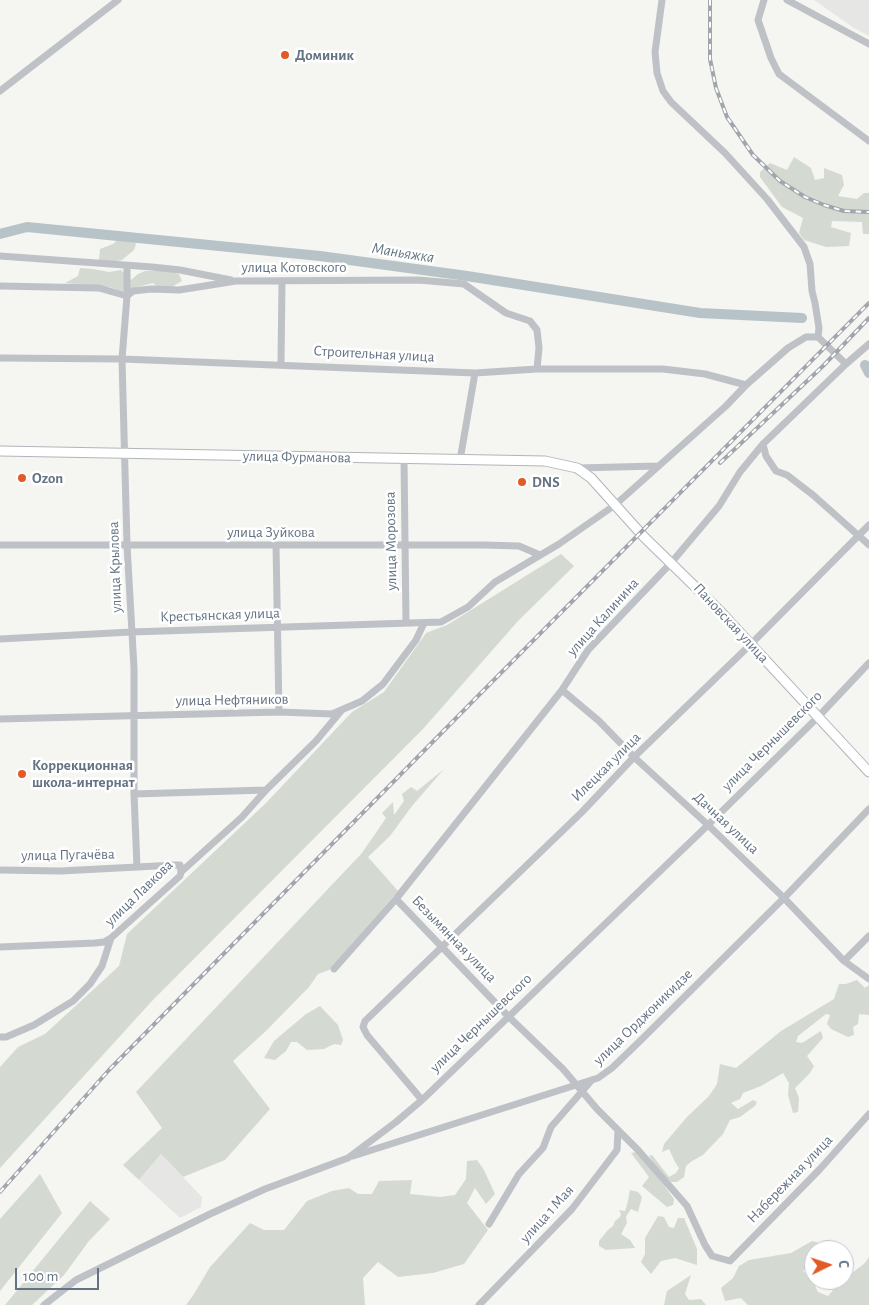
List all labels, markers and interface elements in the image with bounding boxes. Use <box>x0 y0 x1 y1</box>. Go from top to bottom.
place label: Доминик <box>295 46 354 64</box>
marker: Доминик <box>279 49 291 61</box>
water label: Маньяжка <box>370 239 436 267</box>
street label: улица Котовского <box>242 258 346 276</box>
street label: Строительная улица <box>313 342 435 366</box>
street label: улица Фурманова <box>243 447 351 467</box>
place label: Ozon <box>32 469 63 487</box>
marker: Ozon <box>16 472 28 484</box>
place label: DNS <box>532 473 560 491</box>
marker: DNS <box>516 476 528 488</box>
street label: улица Морозова <box>381 491 401 591</box>
street label: улица Крылова <box>104 521 126 613</box>
street label: улица Зуйкова <box>227 523 315 541</box>
street label: улица Калинина <box>563 574 643 660</box>
street label: Пановская улица <box>689 579 773 667</box>
street label: Крестьянская улица <box>160 604 280 626</box>
street label: улица Чернышевского <box>718 687 826 795</box>
street label: улица Нефтяников <box>175 690 289 710</box>
street label: Илецкая улица <box>567 728 645 806</box>
place label: Коррекционная школа-интернат <box>32 756 135 791</box>
marker: Коррекционная школа-интернат <box>16 768 28 780</box>
street label: Дачная улица <box>689 788 763 858</box>
street label: улица Пугачёва <box>21 845 115 865</box>
street label: улица Лавкова <box>101 856 177 930</box>
street label: Безымянная улица <box>408 892 500 986</box>
street label: улица Орджоникидзе <box>590 965 696 1069</box>
street label: улица Чернышевского <box>426 970 536 1076</box>
street label: Набережная улица <box>743 1131 837 1227</box>
street label: улица 1 Мая <box>516 1181 578 1247</box>
north arrow <box>804 1240 854 1290</box>
scale bar <box>18 1258 101 1290</box>
text: С <box>836 1260 850 1268</box>
text: 100 m <box>23 1269 58 1284</box>

